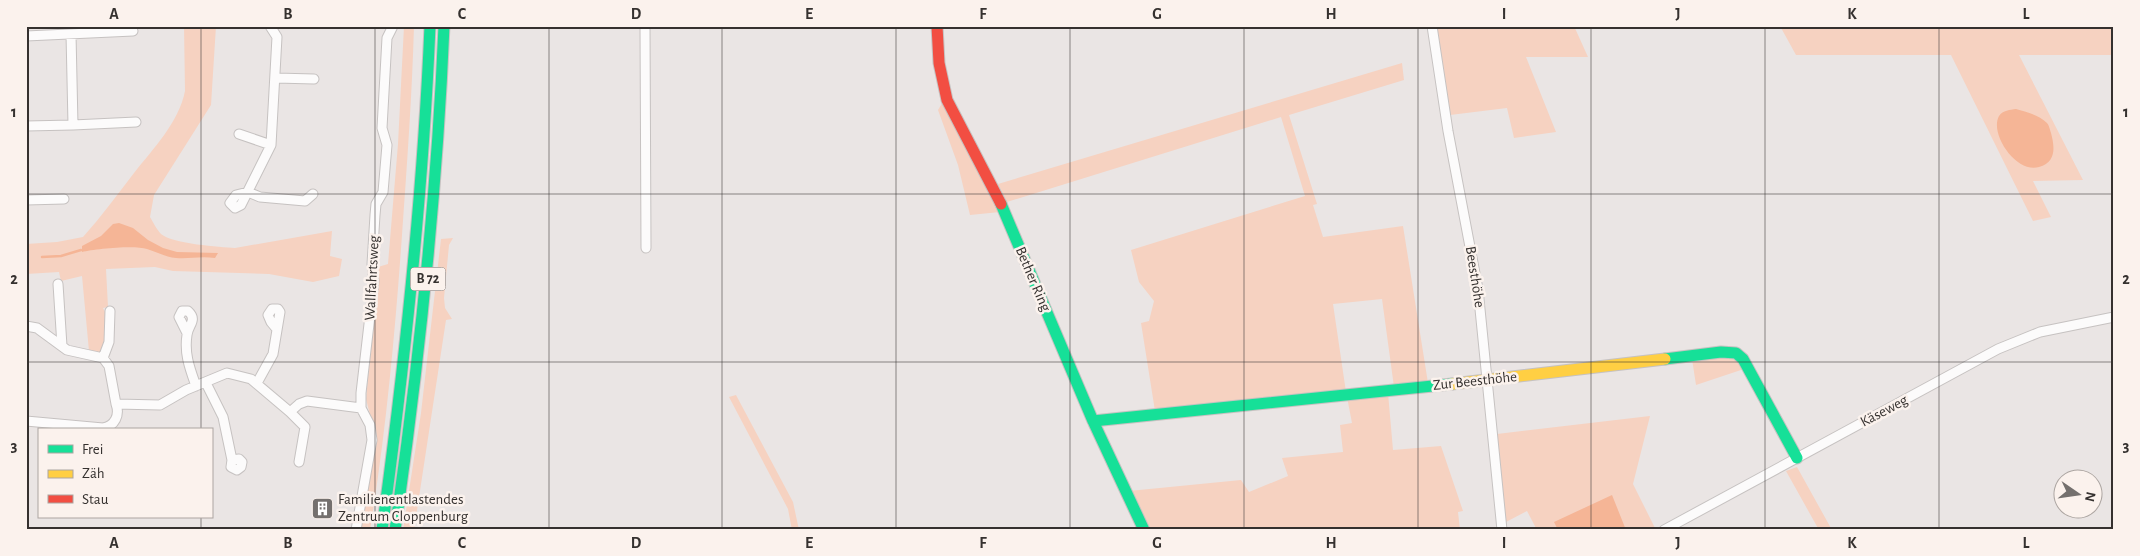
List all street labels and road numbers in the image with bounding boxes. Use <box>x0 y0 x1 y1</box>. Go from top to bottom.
street label: Wallfahrtsweg <box>362 234 382 321</box>
street label: Bether Ring <box>1013 244 1054 314</box>
street label: Beesthöhe <box>1463 245 1487 309</box>
road number: B 72 <box>410 268 446 290</box>
street label: Zur Beesthöhe <box>1432 369 1518 393</box>
street label: Käseweg <box>1858 392 1911 430</box>

